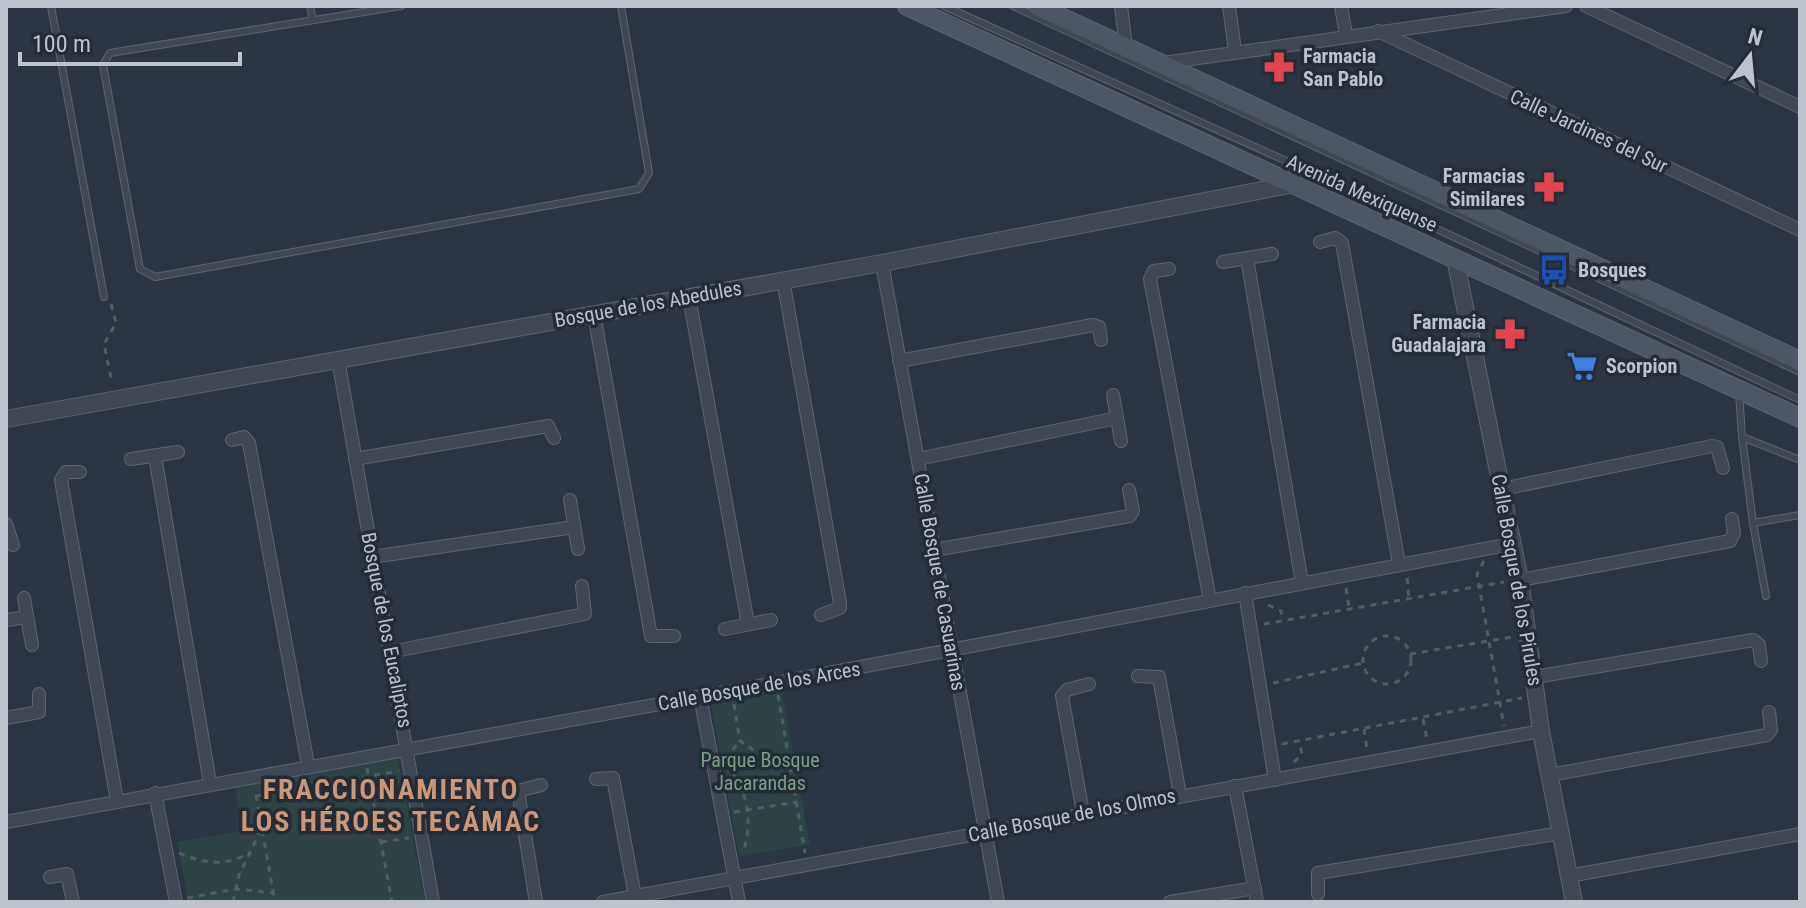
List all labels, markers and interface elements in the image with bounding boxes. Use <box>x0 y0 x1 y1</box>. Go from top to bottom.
scale bar <box>20 16 240 66</box>
north arrow <box>1710 16 1790 96</box>
text: N <box>1745 23 1765 51</box>
text: 100 m <box>32 30 91 58</box>
place label: Farmacia San Pablo <box>1303 44 1383 91</box>
pharmacy icon: Farmacia San Pablo <box>1262 50 1296 84</box>
street label: Calle Jardines del Sur <box>1506 84 1672 178</box>
street label: Avenida Mexiquense <box>1283 149 1441 237</box>
place label: Farmacias Similares <box>1443 164 1525 211</box>
pharmacy icon: Farmacias Similares <box>1532 170 1566 204</box>
bus stop icon: Bosques <box>1537 253 1571 287</box>
place label: Bosques <box>1578 258 1647 282</box>
street label: Bosque de los Abedules <box>553 276 743 332</box>
place label: Farmacia Guadalajara <box>1391 310 1486 357</box>
pharmacy icon: Farmacia Guadalajara <box>1493 317 1527 351</box>
supermarket icon: Scorpion <box>1565 349 1599 383</box>
place label: Scorpion <box>1606 354 1677 378</box>
street label: Calle Bosque de Casuarinas <box>909 472 971 692</box>
street label: Calle Bosque de los Pirules <box>1487 472 1547 688</box>
street label: Bosque de los Eucaliptos <box>356 530 418 730</box>
street label: Calle Bosque de los Arces <box>656 656 862 716</box>
park label: Parque Bosque Jacarandas <box>700 748 820 795</box>
district label: FRACCIONAMIENTO LOS HÉROES TECÁMAC <box>241 773 541 838</box>
street label: Calle Bosque de los Olmos <box>966 783 1178 847</box>

